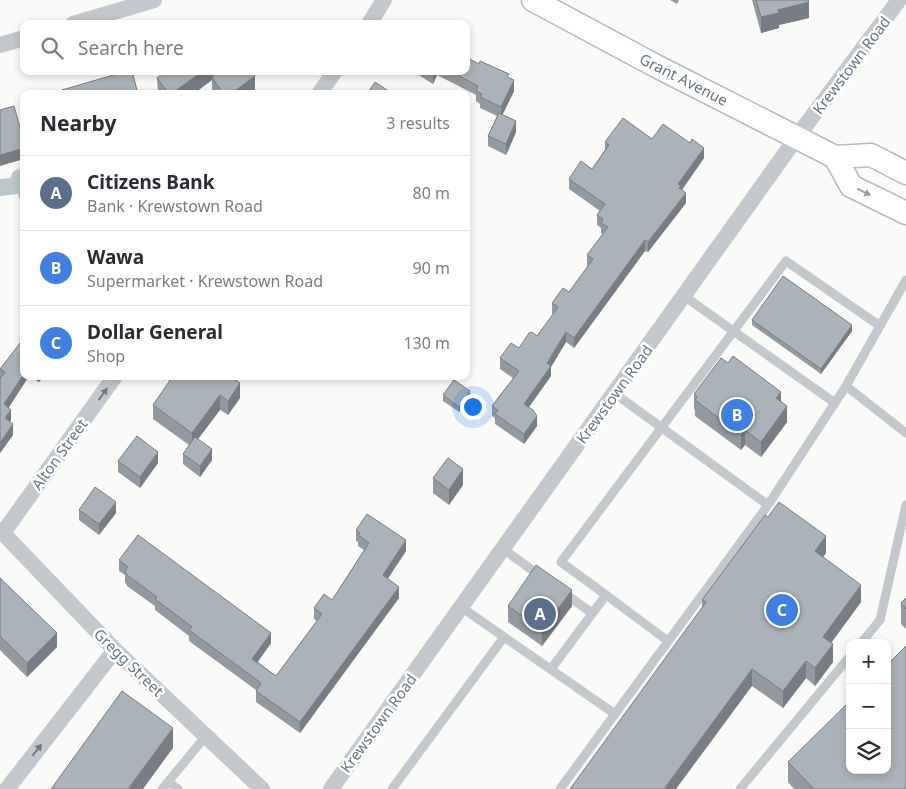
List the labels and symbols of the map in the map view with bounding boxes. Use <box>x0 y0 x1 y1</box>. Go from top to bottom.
street label: Krewstown Road <box>808 12 894 118</box>
street label: Grant Avenue <box>636 48 732 110</box>
one-way arrow <box>856 188 871 196</box>
street label: Krewstown Road <box>571 341 657 447</box>
one-way arrow <box>98 387 108 400</box>
your location <box>460 394 486 420</box>
pin: B <box>721 396 753 434</box>
street label: Alton Street <box>27 414 92 493</box>
pin: C <box>766 591 798 629</box>
pin: A <box>524 595 556 633</box>
street label: Gregg Street <box>90 624 169 701</box>
street label: Krewstown Road <box>335 670 421 776</box>
one-way arrow <box>32 744 43 757</box>

